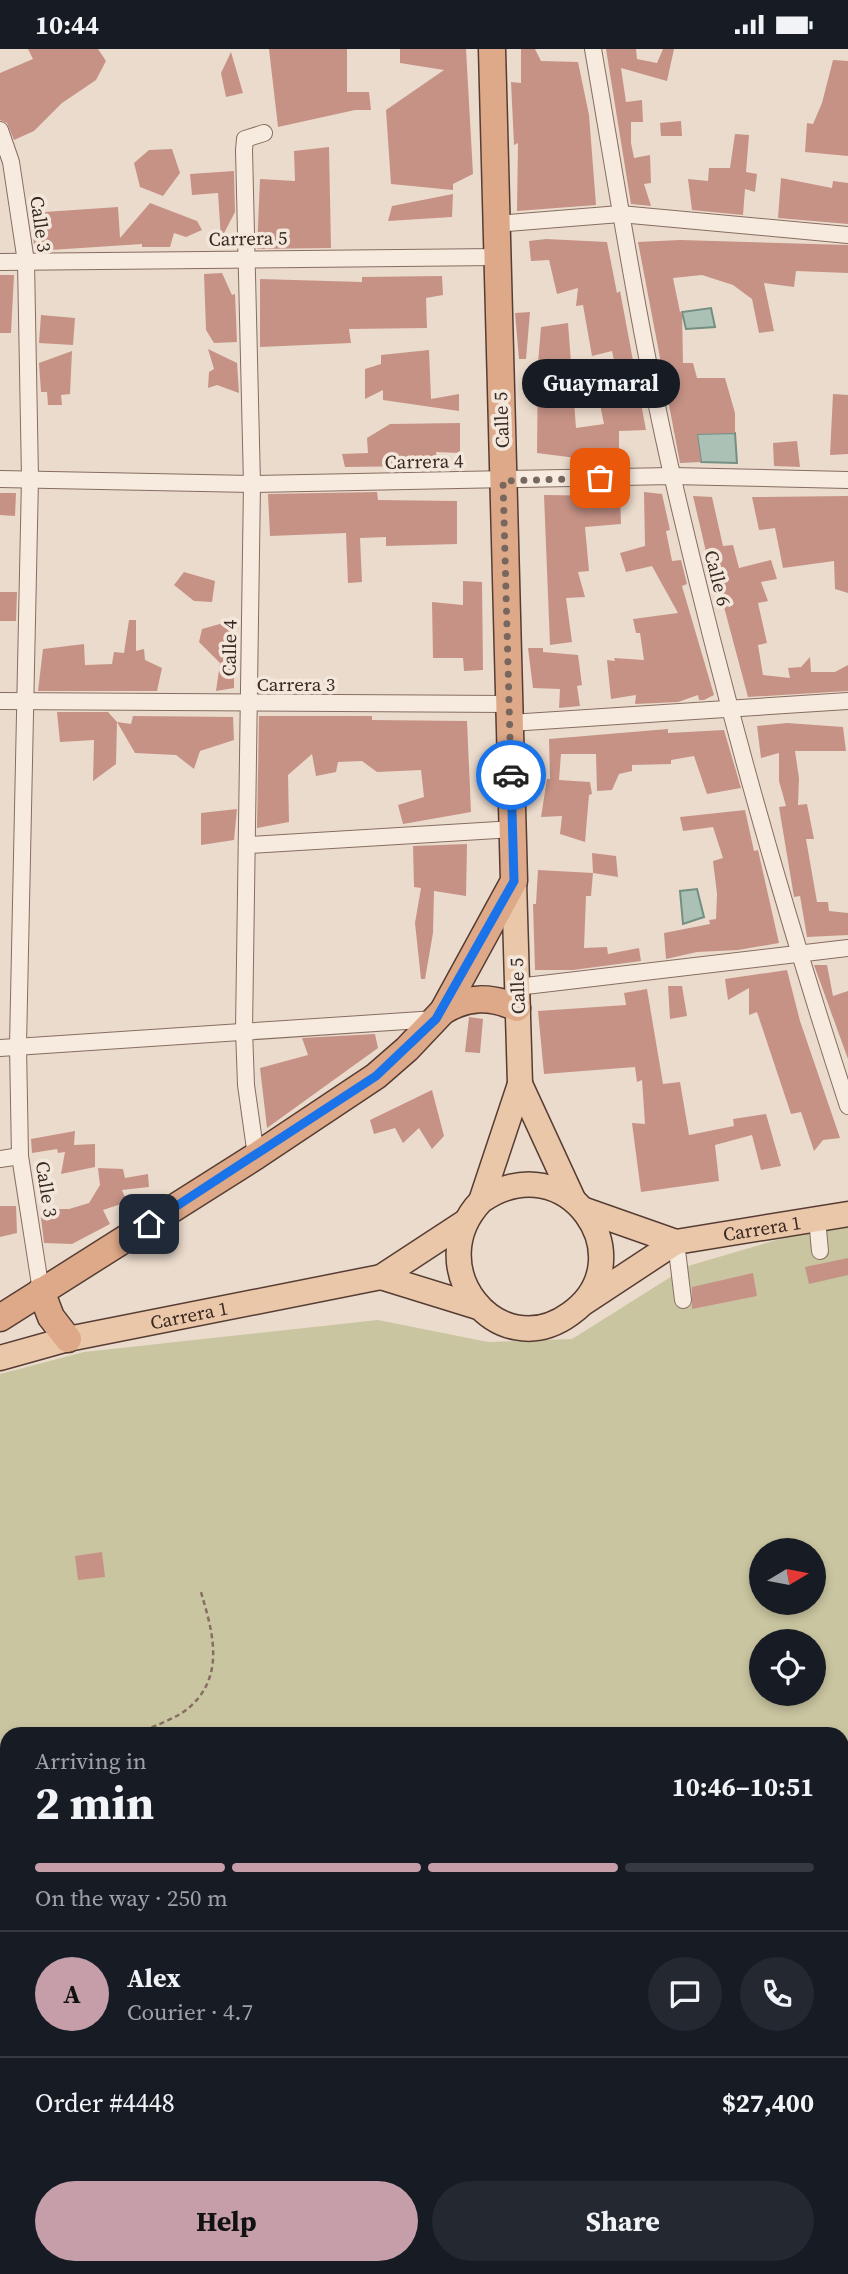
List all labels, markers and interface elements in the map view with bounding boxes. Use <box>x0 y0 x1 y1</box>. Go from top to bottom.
text: 10:44 <box>35 7 99 43</box>
street label: Calle 3 <box>24 194 58 254</box>
street label: Carrera 5 <box>208 224 288 252</box>
callout: Guaymaral <box>521 359 679 408</box>
text: Guaymaral <box>543 367 659 399</box>
street label: Calle 5 <box>487 391 515 449</box>
street label: Carrera 4 <box>384 447 464 475</box>
pin <box>570 448 630 508</box>
icon: bag <box>581 459 619 497</box>
street label: Calle 6 <box>699 547 737 609</box>
street label: Calle 4 <box>216 619 243 677</box>
street label: Carrera 3 <box>257 671 335 697</box>
courier <box>476 740 546 810</box>
icon: car <box>492 756 530 794</box>
street label: Calle 5 <box>503 957 531 1015</box>
street label: Calle 3 <box>30 1159 64 1219</box>
pin <box>119 1194 179 1254</box>
icon: home <box>130 1205 168 1243</box>
street label: Carrera 1 <box>721 1209 803 1247</box>
street label: Carrera 1 <box>148 1295 230 1335</box>
north arrow <box>749 1538 826 1615</box>
map controls <box>749 1538 826 1706</box>
button: locate <box>749 1629 826 1706</box>
text: Arriving in <box>35 1745 147 1777</box>
text: 10:46–10:51 <box>672 1769 814 1805</box>
text: 2 min <box>35 1771 154 1834</box>
text: On the way · 250 m <box>35 1882 228 1914</box>
button: chat <box>648 1957 722 2031</box>
button: phone <box>740 1957 814 2031</box>
text: Alex <box>127 1960 181 1996</box>
text: A <box>63 1976 81 2012</box>
text: Courier · 4.7 <box>127 1996 253 2028</box>
text: Order #4448 <box>35 2085 175 2121</box>
text: $27,400 <box>722 2085 814 2121</box>
button: Help <box>35 2181 418 2261</box>
button: Share <box>432 2181 814 2261</box>

